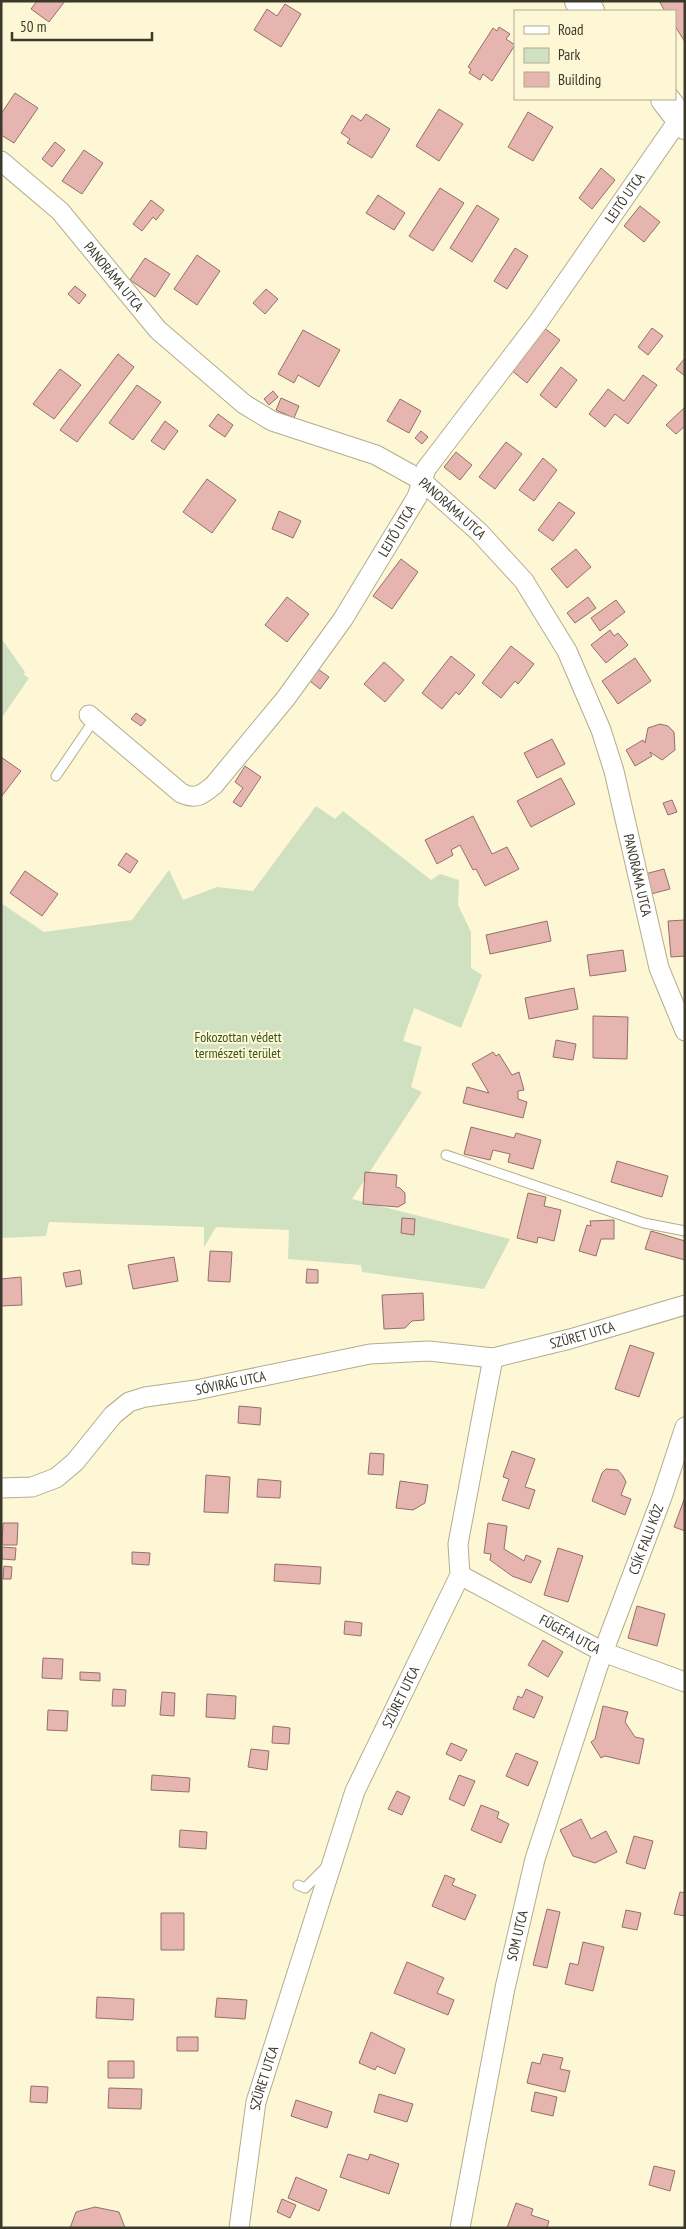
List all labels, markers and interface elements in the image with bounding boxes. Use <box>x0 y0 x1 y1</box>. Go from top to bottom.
scale bar <box>12 10 152 42</box>
legend <box>514 10 676 100</box>
text: 50 m <box>20 17 46 36</box>
text: Road <box>558 20 584 39</box>
text: Park <box>558 45 580 64</box>
text: Building <box>558 70 601 89</box>
street label: LEJTŐ UTCA <box>601 169 648 227</box>
street label: PANORÁMA UTCA <box>80 238 148 315</box>
street label: PANORÁMA UTCA <box>415 473 490 543</box>
street label: LEJTŐ UTCA <box>374 501 419 560</box>
street label: PANORÁMA UTCA <box>620 832 656 919</box>
park label: Fokozottan védett természeti terület <box>194 1028 282 1062</box>
street label: SZÜRET UTCA <box>548 1317 617 1353</box>
street label: SÓVIRÁG UTCA <box>194 1367 268 1399</box>
street label: CSÍK FALU KÖZ <box>624 1502 667 1577</box>
street label: FÜGEFA UTCA <box>536 1611 604 1658</box>
street label: SZÜRET UTCA <box>378 1663 424 1731</box>
street label: SOM UTCA <box>503 1908 532 1963</box>
street label: SZÜRET UTCA <box>246 2043 282 2112</box>

